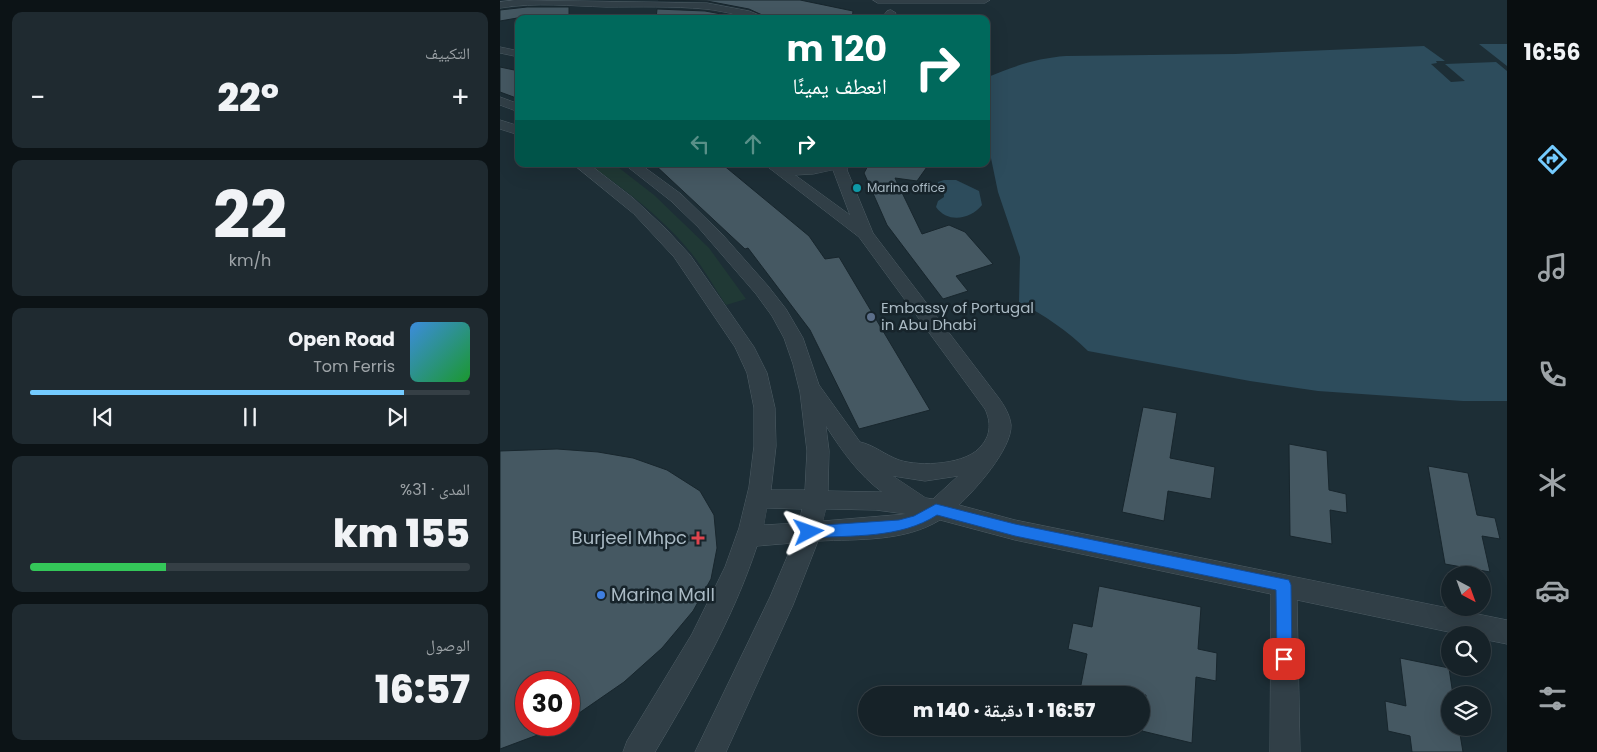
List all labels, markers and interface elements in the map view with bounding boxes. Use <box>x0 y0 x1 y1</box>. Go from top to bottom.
text: 120 m <box>787 24 887 73</box>
icon: right <box>905 35 970 100</box>
text: 16:56 <box>1524 37 1580 68</box>
text: التكييف <box>425 42 470 65</box>
text: 22° <box>217 71 279 124</box>
text: انعطف يمينًا <box>792 71 887 102</box>
text: − <box>30 78 45 117</box>
text: + <box>451 78 470 117</box>
icon: left <box>686 130 714 158</box>
icon: ahead <box>739 130 767 158</box>
icon: right <box>792 130 820 158</box>
icon: directions <box>1535 142 1570 177</box>
text: 22 <box>213 170 287 261</box>
place label: Marina office <box>867 179 945 196</box>
marker: Marina office <box>851 182 863 194</box>
text: km/h <box>229 249 271 272</box>
icon: music <box>1535 250 1570 285</box>
place label: Embassy of Portugal in Abu Dhabi <box>881 297 1034 335</box>
marker: Embassy of Portugal in Abu Dhabi <box>865 311 877 323</box>
text: Open Road <box>288 326 395 353</box>
text: Tom Ferris <box>313 355 395 378</box>
icon: phone <box>1535 357 1570 392</box>
icon: previous <box>89 403 117 431</box>
icon: pause <box>236 403 264 431</box>
icon: next <box>383 403 411 431</box>
icon: climate <box>1535 465 1570 500</box>
text: المدى · 31% <box>400 478 470 501</box>
position arrow <box>782 505 834 557</box>
text: 155 km <box>333 507 470 560</box>
place label: Burjeel Mhpc <box>572 525 687 550</box>
marker: Burjeel Mhpc <box>691 531 705 545</box>
north arrow <box>1441 566 1491 616</box>
map controls <box>1441 566 1491 736</box>
icon: car <box>1535 573 1570 608</box>
place label: Marina Mall <box>611 582 715 607</box>
marker: Marina Mall <box>595 589 607 601</box>
button: search <box>1441 626 1491 676</box>
text: الوصول <box>426 634 470 657</box>
pin <box>1263 638 1305 680</box>
icon: arrive <box>1270 645 1298 673</box>
text: 16:57 <box>375 663 470 716</box>
speed limit sign: 30 <box>515 671 580 736</box>
icon: filters <box>1535 681 1570 716</box>
button: layers <box>1441 686 1491 736</box>
text: 16:57 · 1 دقيقة · 140 m <box>913 697 1095 724</box>

